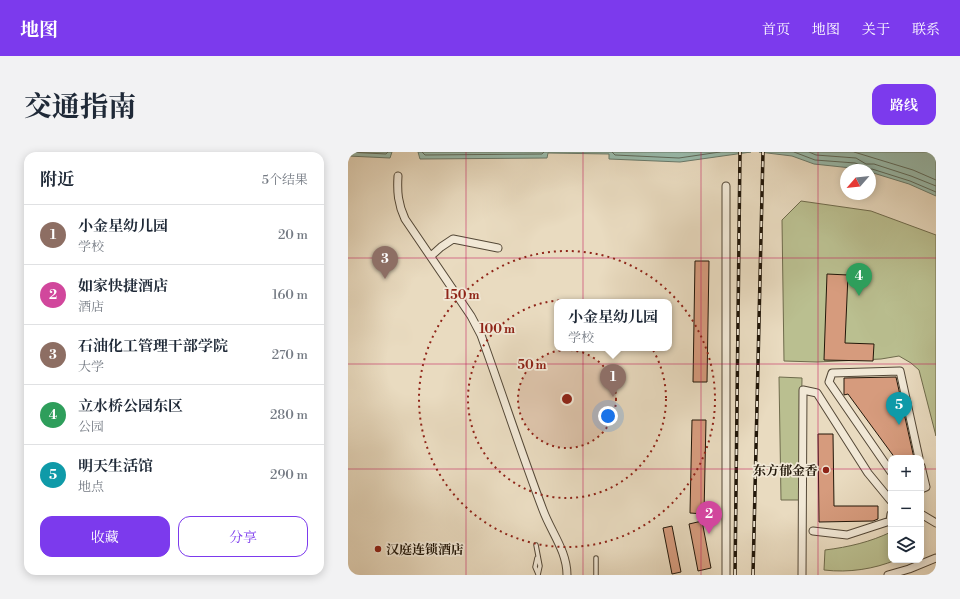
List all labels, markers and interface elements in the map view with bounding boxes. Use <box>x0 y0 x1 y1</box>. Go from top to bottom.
text: 地图 <box>20 18 58 42</box>
text: 首页 <box>762 21 790 39</box>
text: 地图 <box>812 21 840 39</box>
text: 关于 <box>862 21 890 39</box>
text: 联系 <box>912 21 940 39</box>
button: 路线 <box>872 84 936 125</box>
text: 交通指南 <box>24 90 136 125</box>
north arrow <box>840 164 876 200</box>
text: 附近 <box>40 169 74 191</box>
text: 5个结果 <box>262 172 308 188</box>
text: 小金星幼儿园 <box>78 217 168 236</box>
text: 1 <box>50 227 56 243</box>
text: 20 m <box>278 227 308 243</box>
text: 学校 <box>78 239 104 255</box>
pin: 3 <box>372 246 398 279</box>
pin: 4 <box>846 263 872 296</box>
text: 如家快捷酒店 <box>78 277 168 296</box>
text: 2 <box>49 287 57 303</box>
text: 160 m <box>272 287 308 303</box>
text: 150 m <box>445 288 479 303</box>
text: 酒店 <box>78 299 104 315</box>
popup <box>554 299 672 351</box>
text: 小金星幼儿园 <box>568 308 658 327</box>
text: 100 m <box>479 322 515 337</box>
text: 学校 <box>568 330 594 346</box>
text: 石油化工管理干部学院 <box>78 337 228 356</box>
text: 3 <box>49 347 57 363</box>
text: 270 m <box>272 347 308 363</box>
text: 50 m <box>517 358 547 373</box>
text: 大学 <box>78 359 104 375</box>
pin: 1 <box>600 364 626 397</box>
centre of rings <box>560 392 574 406</box>
pin: 5 <box>886 392 912 425</box>
text: 立水桥公园东区 <box>78 397 183 416</box>
your location <box>598 406 618 426</box>
text: 4 <box>49 407 57 423</box>
text: 280 m <box>270 407 308 423</box>
text: 公园 <box>78 419 104 435</box>
map controls <box>888 455 924 563</box>
button: + <box>888 455 924 491</box>
text: 明天生活馆 <box>78 457 153 476</box>
place label: 东方郁金香 <box>753 463 818 479</box>
marker: 东方郁金香 <box>821 465 831 475</box>
text: 5 <box>49 467 57 483</box>
text: 290 m <box>270 467 308 483</box>
text: 地点 <box>78 479 104 495</box>
button: − <box>888 491 924 527</box>
pin: 2 <box>696 501 722 534</box>
button: 收藏 <box>40 516 170 557</box>
button: 分享 <box>178 516 308 557</box>
button: layers <box>888 527 924 563</box>
place label: 汉庭连锁酒店 <box>386 542 464 558</box>
marker: 汉庭连锁酒店 <box>373 544 383 554</box>

